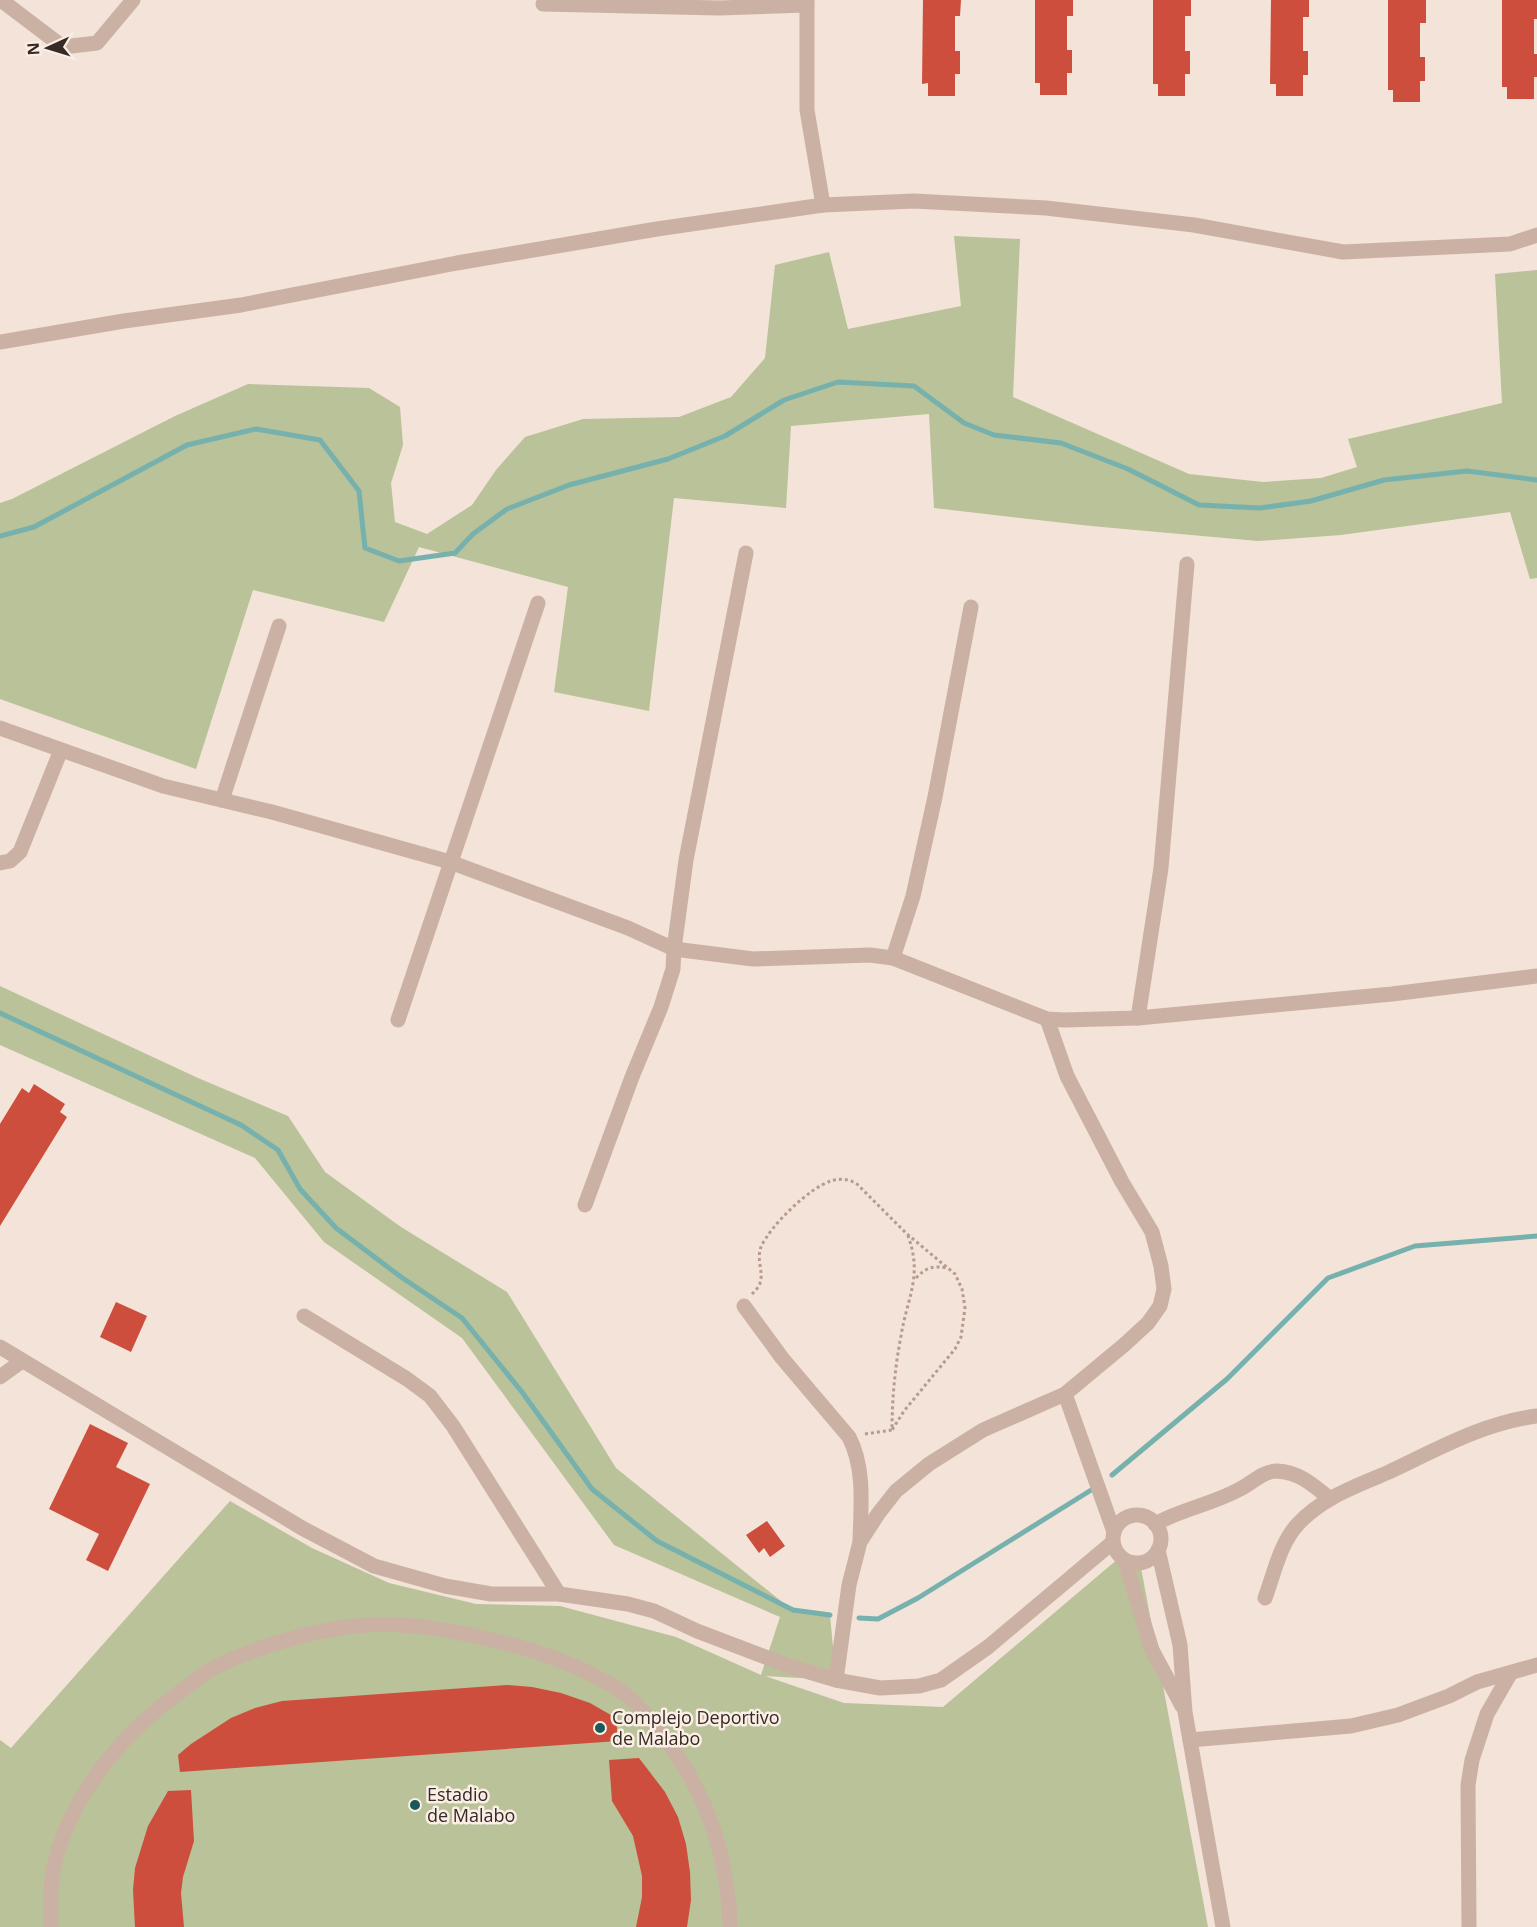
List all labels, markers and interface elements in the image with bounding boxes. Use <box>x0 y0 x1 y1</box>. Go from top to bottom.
north arrow <box>18 18 78 78</box>
text: N <box>22 42 44 56</box>
place label: Complejo Deportivo de Malabo <box>612 1705 780 1750</box>
marker: Complejo Deportivo de Malabo <box>593 1721 607 1735</box>
place label: Estadio de Malabo <box>427 1782 515 1827</box>
marker: Estadio de Malabo <box>408 1798 422 1812</box>

